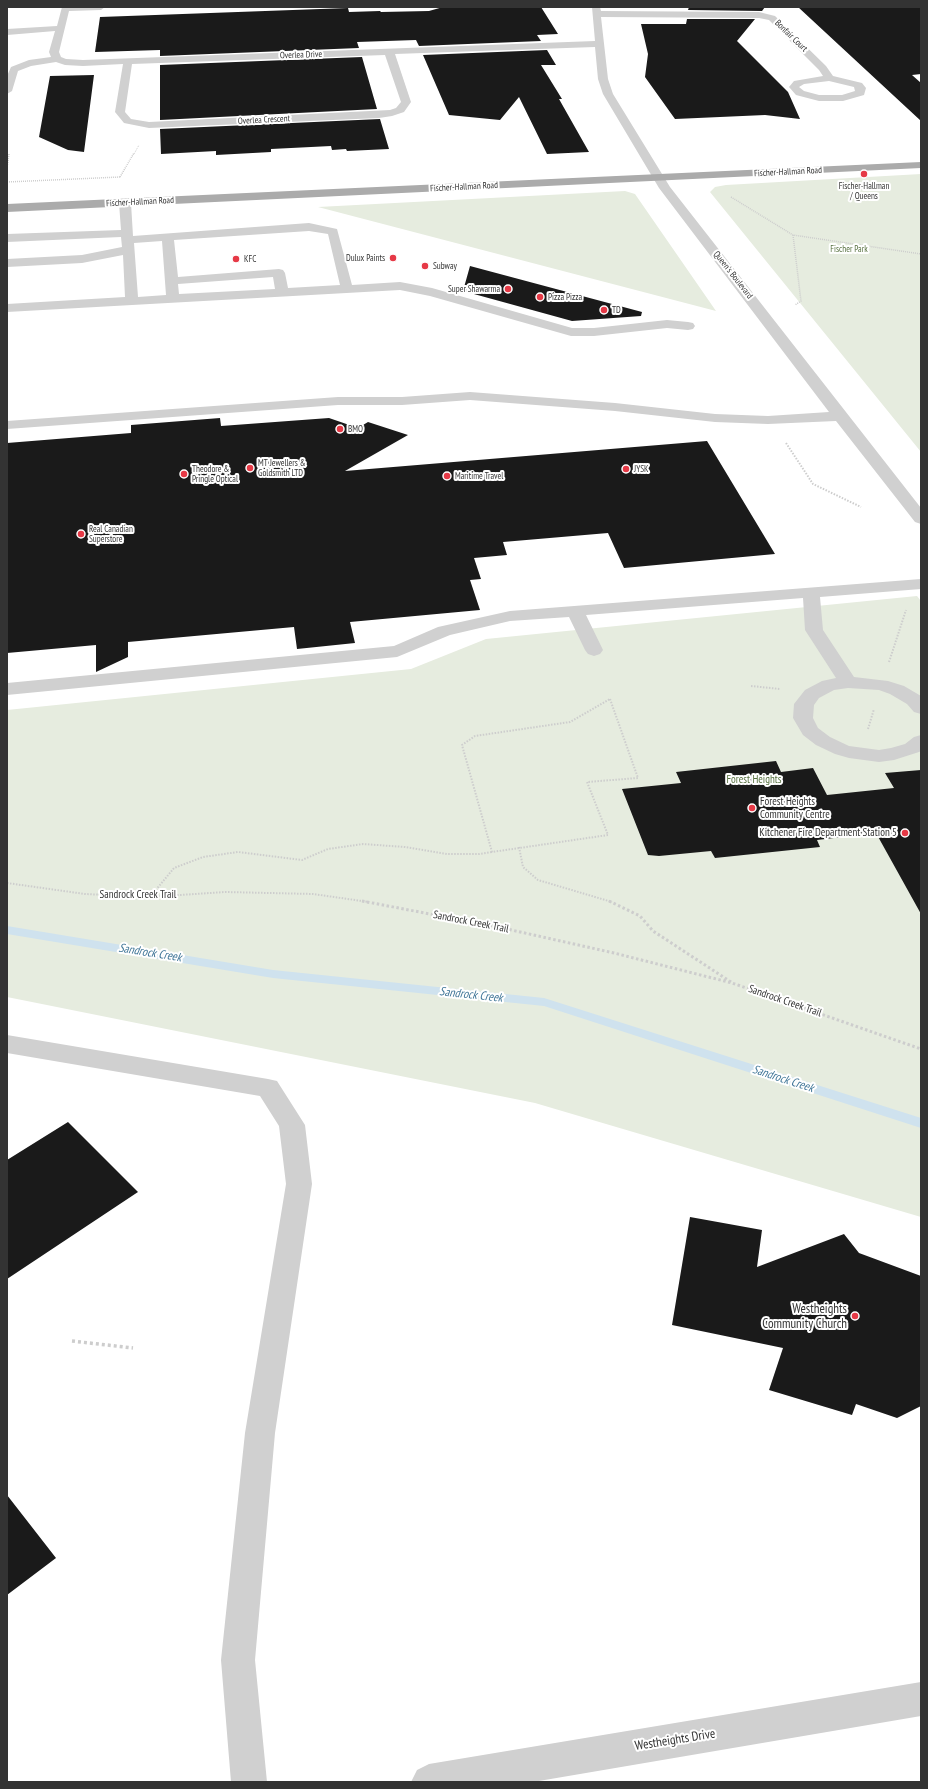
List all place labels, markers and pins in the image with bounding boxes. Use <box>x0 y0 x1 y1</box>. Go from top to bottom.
marker: Fischer-Hallman / Queens <box>859 169 869 179</box>
place label: Fischer-Hallman / Queens <box>839 181 889 202</box>
place label: Dulux Paints <box>346 253 385 263</box>
marker: Dulux Paints <box>388 253 398 263</box>
marker: KFC <box>231 254 241 264</box>
place label: KFC <box>244 254 256 264</box>
marker: Subway <box>420 261 430 271</box>
place label: Subway <box>433 261 457 271</box>
place label: Super Shawarma <box>448 284 500 294</box>
marker: Super Shawarma <box>503 284 513 294</box>
marker: Pizza Pizza <box>535 292 545 302</box>
place label: Pizza Pizza <box>548 292 582 302</box>
marker: TD <box>599 305 609 315</box>
place label: TD <box>612 305 621 315</box>
marker: BMO <box>335 424 345 434</box>
place label: BMO <box>348 424 363 434</box>
place label: MT Jewellers & Goldsmith LTD <box>258 458 306 479</box>
marker: MT Jewellers & Goldsmith LTD <box>245 463 255 473</box>
place label: Theodore & Pringle Optical <box>192 464 238 485</box>
marker: JYSK <box>621 464 631 474</box>
place label: JYSK <box>634 464 649 474</box>
marker: Theodore & Pringle Optical <box>179 469 189 479</box>
marker: Maritime Travel <box>442 471 452 481</box>
place label: Maritime Travel <box>455 471 503 481</box>
place label: Real Canadian Superstore <box>89 524 133 545</box>
marker: Real Canadian Superstore <box>76 529 86 539</box>
place label: Forest Heights Community Centre <box>760 795 830 821</box>
marker: Forest Heights Community Centre <box>747 803 757 813</box>
place label: Kitchener Fire Department Station 5 <box>759 826 897 840</box>
marker: Kitchener Fire Department Station 5 <box>900 828 910 838</box>
place label: Westheights Community Church <box>762 1301 847 1332</box>
marker: Westheights Community Church <box>850 1311 860 1321</box>

